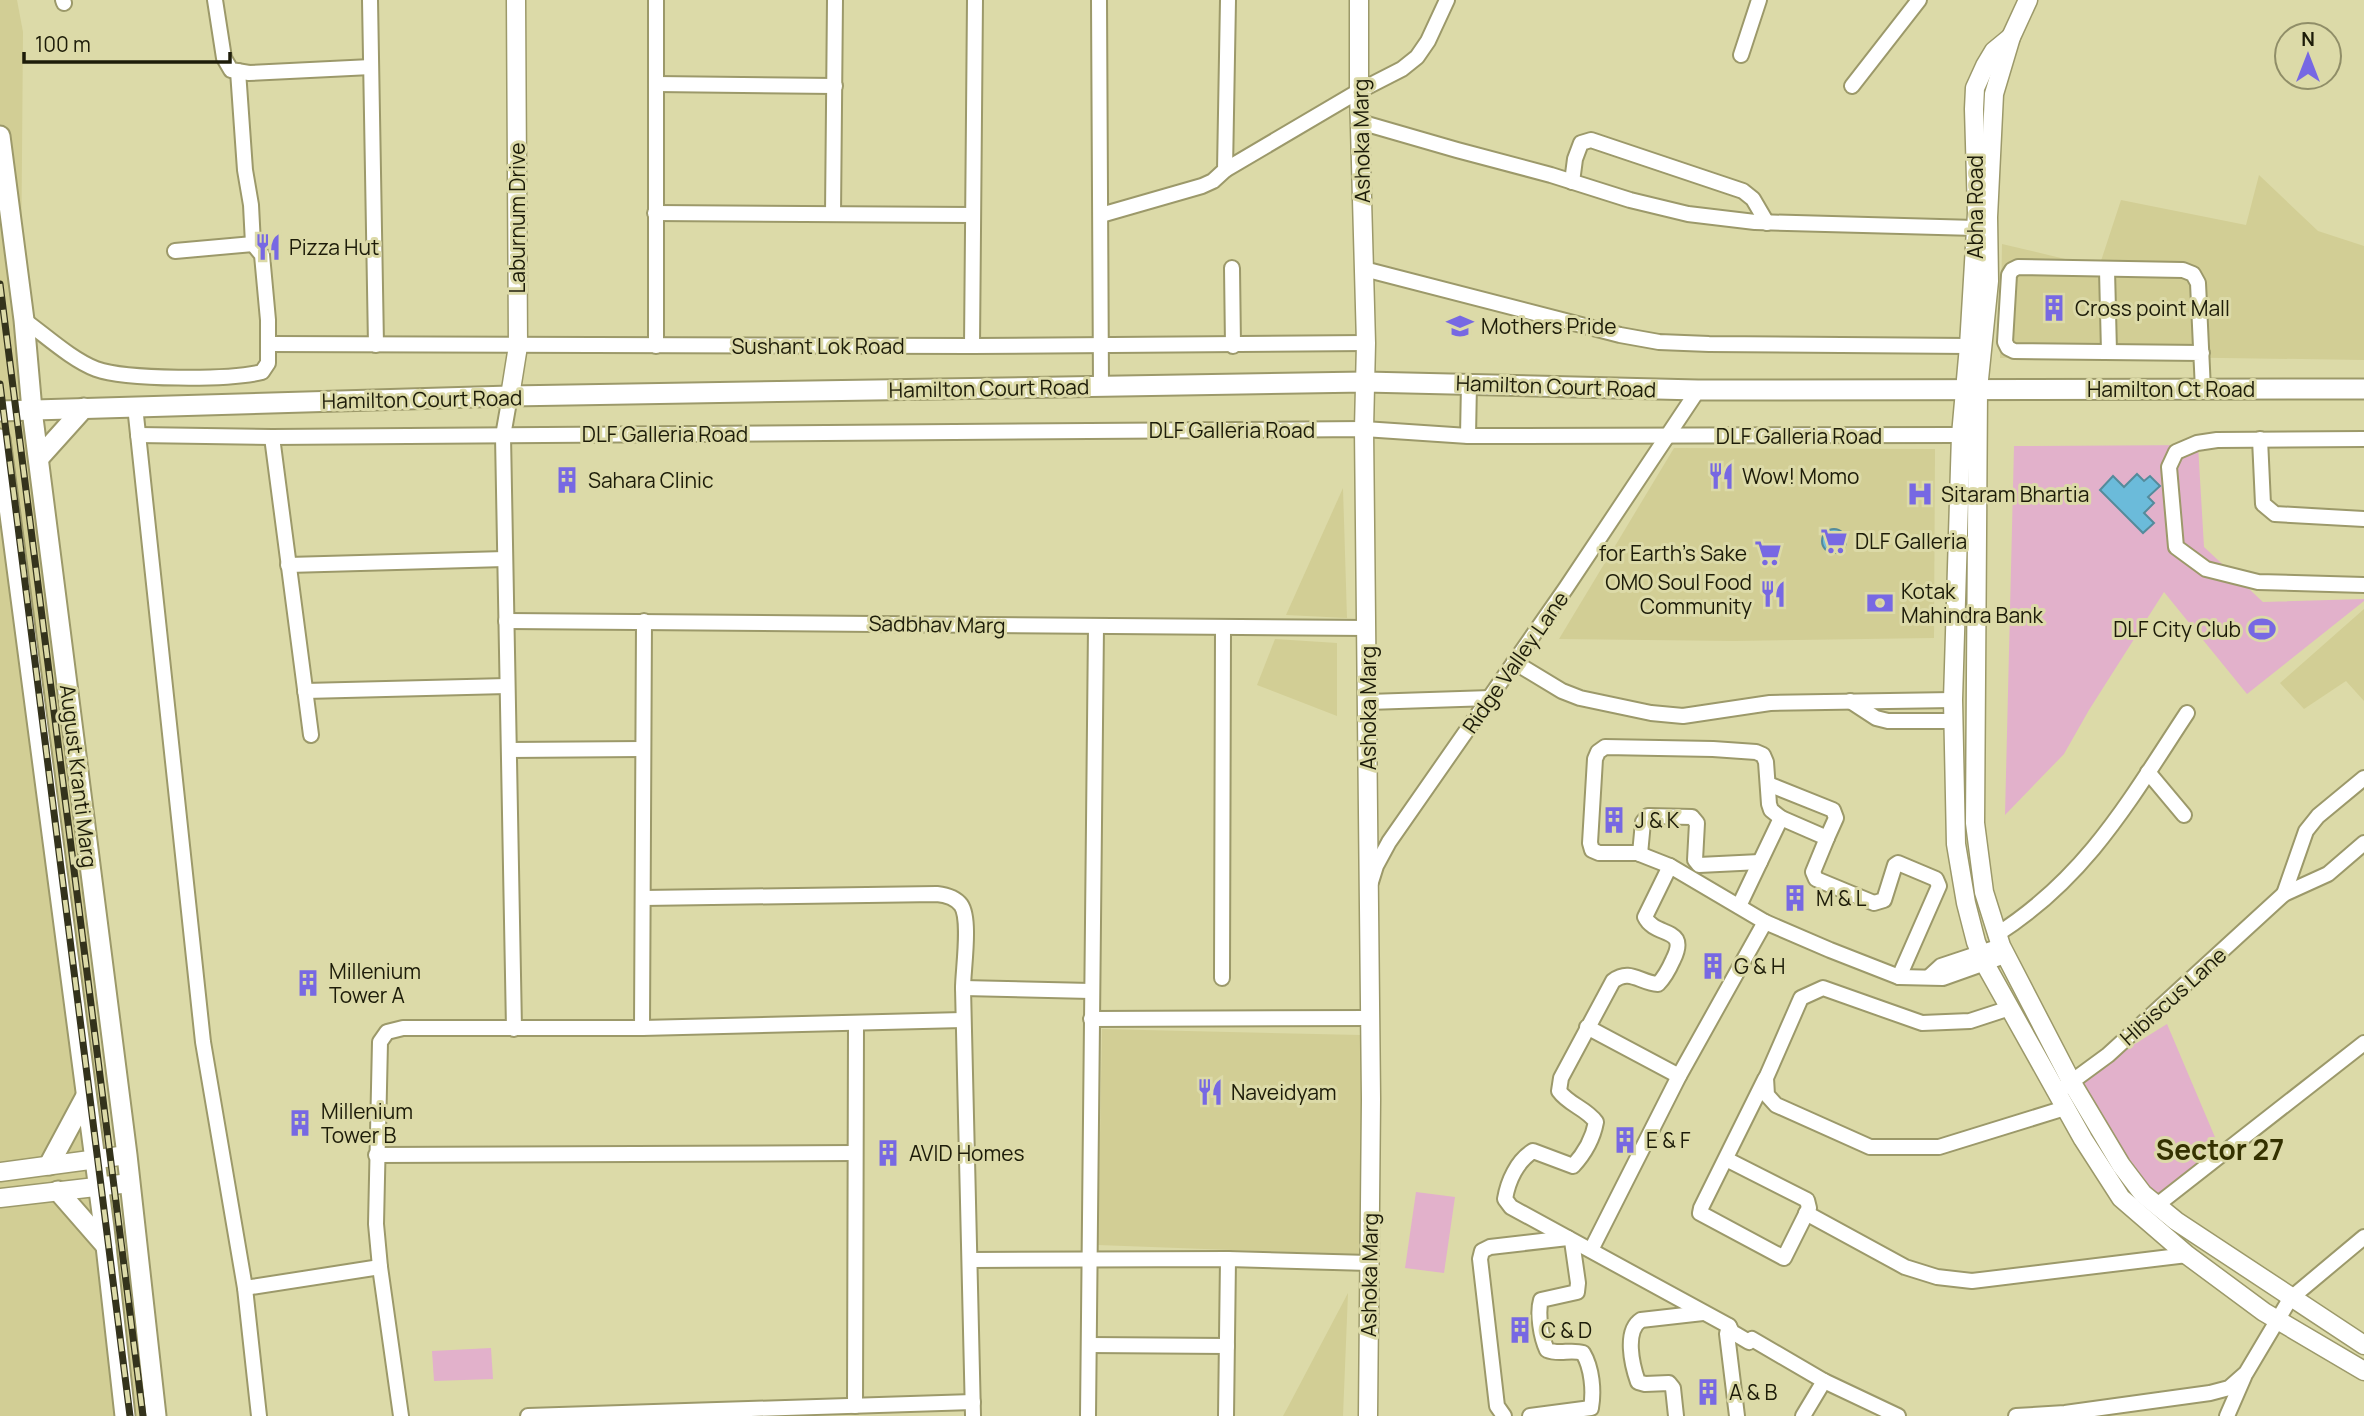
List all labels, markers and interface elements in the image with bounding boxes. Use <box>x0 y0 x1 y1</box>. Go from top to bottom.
scale bar <box>24 21 231 65</box>
north arrow <box>2273 21 2343 91</box>
text: N <box>2301 26 2315 52</box>
text: 100 m <box>35 30 91 58</box>
street label: Ashoka Marg <box>1346 79 1376 203</box>
street label: Laburnum Drive <box>503 143 531 293</box>
street label: Abha Road <box>1961 155 1989 259</box>
restaurant icon: Pizza Hut <box>253 232 283 262</box>
place label: Pizza Hut <box>289 233 379 261</box>
building icon: Cross point Mall <box>2039 293 2069 323</box>
place label: Cross point Mall <box>2075 294 2230 322</box>
school or university icon: Mothers Pride <box>1445 311 1475 341</box>
place label: Mothers Pride <box>1481 312 1616 340</box>
street label: Sushant Lok Road <box>731 332 905 360</box>
street label: Hamilton Court Road <box>1455 369 1657 403</box>
street label: Hamilton Court Road <box>888 372 1090 404</box>
street label: Hamilton Ct Road <box>2087 375 2255 403</box>
street label: Hamilton Court Road <box>321 383 523 415</box>
street label: DLF Galleria Road <box>1149 416 1315 444</box>
street label: DLF Galleria Road <box>582 420 748 448</box>
street label: DLF Galleria Road <box>1716 422 1882 450</box>
restaurant icon: Wow! Momo <box>1706 461 1736 491</box>
place label: Wow! Momo <box>1742 462 1860 490</box>
building icon: Sahara Clinic <box>552 465 582 495</box>
place label: Sahara Clinic <box>588 466 714 494</box>
hospital icon: Sitaram Bhartia <box>1905 479 1935 509</box>
place label: Sitaram Bhartia <box>1941 480 2089 508</box>
supermarket icon: DLF Galleria <box>1819 526 1849 556</box>
place label: DLF Galleria <box>1855 527 1967 555</box>
supermarket icon: for Earth's Sake <box>1753 538 1783 568</box>
place label: for Earth's Sake <box>1599 539 1747 567</box>
place label: OMO Soul Food Community <box>1605 568 1752 620</box>
place label: Kotak Mahindra Bank <box>1901 577 2044 629</box>
restaurant icon: OMO Soul Food Community <box>1758 579 1788 609</box>
street label: Ridge Valley Lane <box>1456 586 1574 738</box>
bank icon: Kotak Mahindra Bank <box>1865 588 1895 618</box>
street label: Sadbhav Marg <box>868 609 1006 639</box>
sports icon: DLF City Club <box>2247 614 2277 644</box>
place label: DLF City Club <box>2113 615 2241 643</box>
street label: Ashoka Marg <box>1354 646 1382 770</box>
street label: August Kranti Marg <box>54 683 104 869</box>
building icon: J & K <box>1599 805 1629 835</box>
place label: J & K <box>1635 806 1680 834</box>
building icon: M & L <box>1780 883 1810 913</box>
place label: M & L <box>1816 884 1867 912</box>
street label: Hibiscus Lane <box>2114 941 2232 1051</box>
building icon: G & H <box>1698 951 1728 981</box>
place label: G & H <box>1734 952 1785 980</box>
place label: Millenium Tower A <box>329 957 421 1009</box>
building icon: Millenium Tower A <box>293 968 323 998</box>
restaurant icon: Naveidyam <box>1195 1077 1225 1107</box>
place label: Naveidyam <box>1231 1078 1337 1106</box>
place label: Millenium Tower B <box>321 1097 413 1149</box>
building icon: Millenium Tower B <box>285 1108 315 1138</box>
building icon: E & F <box>1610 1125 1640 1155</box>
place label: E & F <box>1646 1126 1691 1154</box>
district label: Sector 27 <box>2156 1130 2284 1168</box>
building icon: AVID Homes <box>873 1138 903 1168</box>
place label: AVID Homes <box>909 1139 1025 1167</box>
street label: Ashoka Marg <box>1354 1213 1384 1337</box>
building icon: C & D <box>1505 1315 1535 1345</box>
place label: C & D <box>1541 1316 1592 1344</box>
building icon: A & B <box>1693 1377 1723 1407</box>
place label: A & B <box>1729 1378 1777 1406</box>

